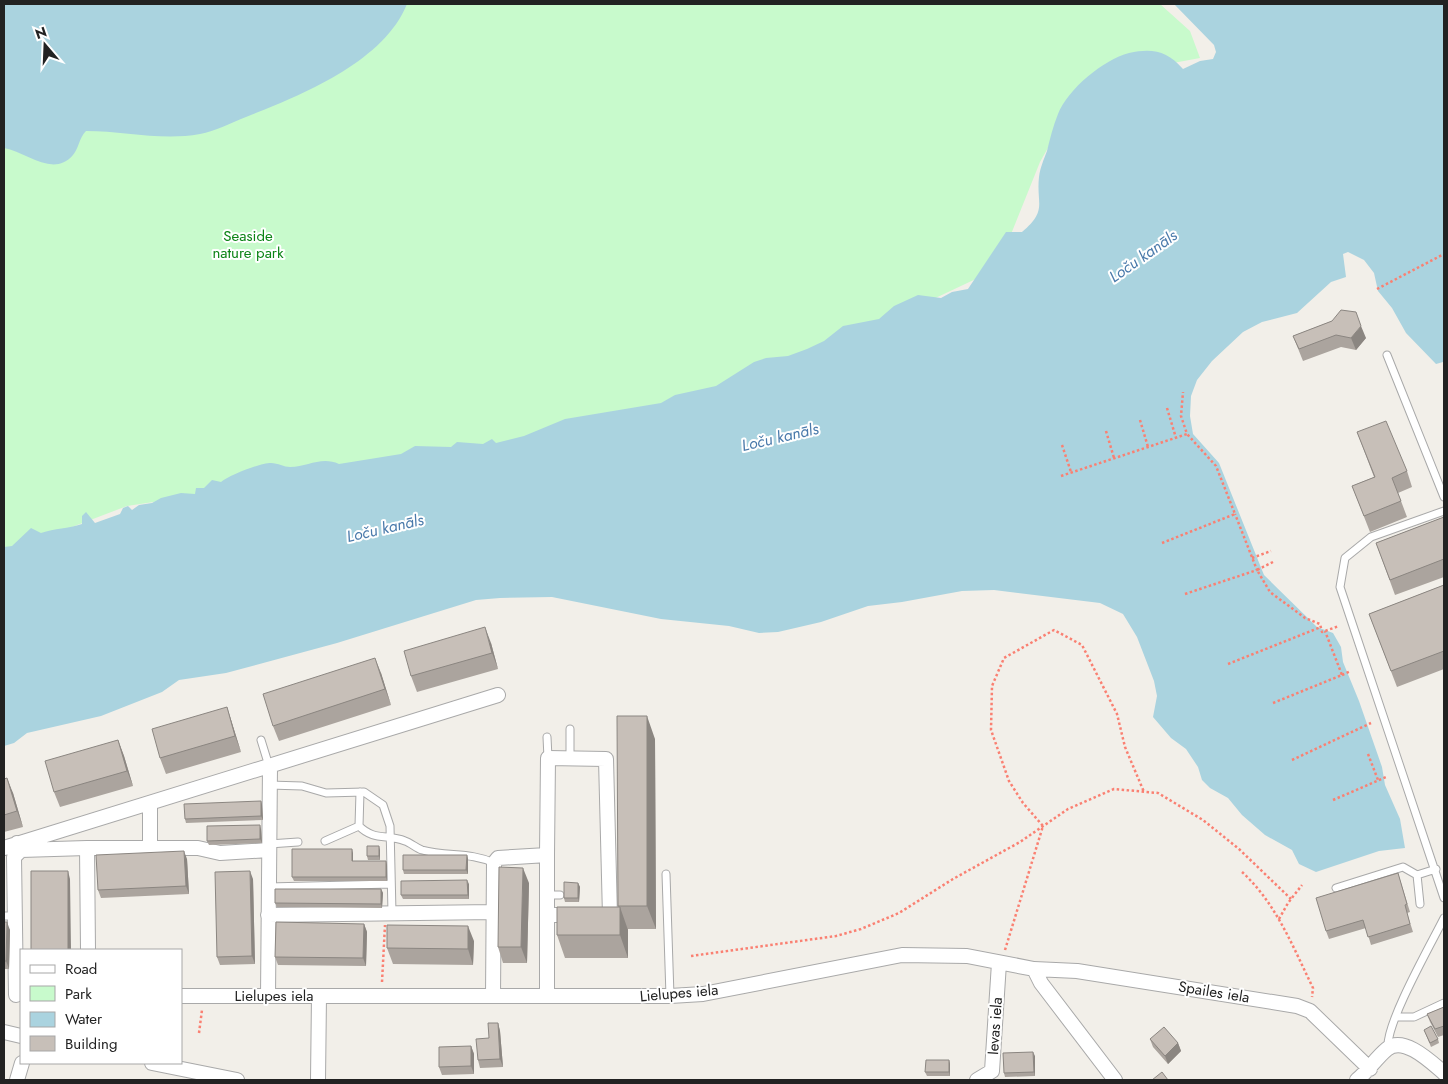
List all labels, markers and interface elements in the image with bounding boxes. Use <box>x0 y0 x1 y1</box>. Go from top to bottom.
north arrow <box>20 20 70 70</box>
text: N <box>32 21 49 44</box>
water label: Loču kanāls <box>1104 224 1182 288</box>
park label: Seaside nature park <box>212 225 284 264</box>
water label: Loču kanāls <box>739 417 821 457</box>
water label: Loču kanāls <box>344 508 426 548</box>
legend <box>20 949 182 1064</box>
text: Road <box>65 958 97 980</box>
street label: Spailes iela <box>1177 976 1251 1008</box>
street label: Lielupes iela <box>639 979 719 1007</box>
text: Park <box>65 983 92 1005</box>
street label: Lielupes iela <box>235 985 313 1007</box>
street label: Ievas iela <box>982 996 1008 1056</box>
text: Water <box>65 1008 103 1030</box>
text: Building <box>65 1033 117 1055</box>

